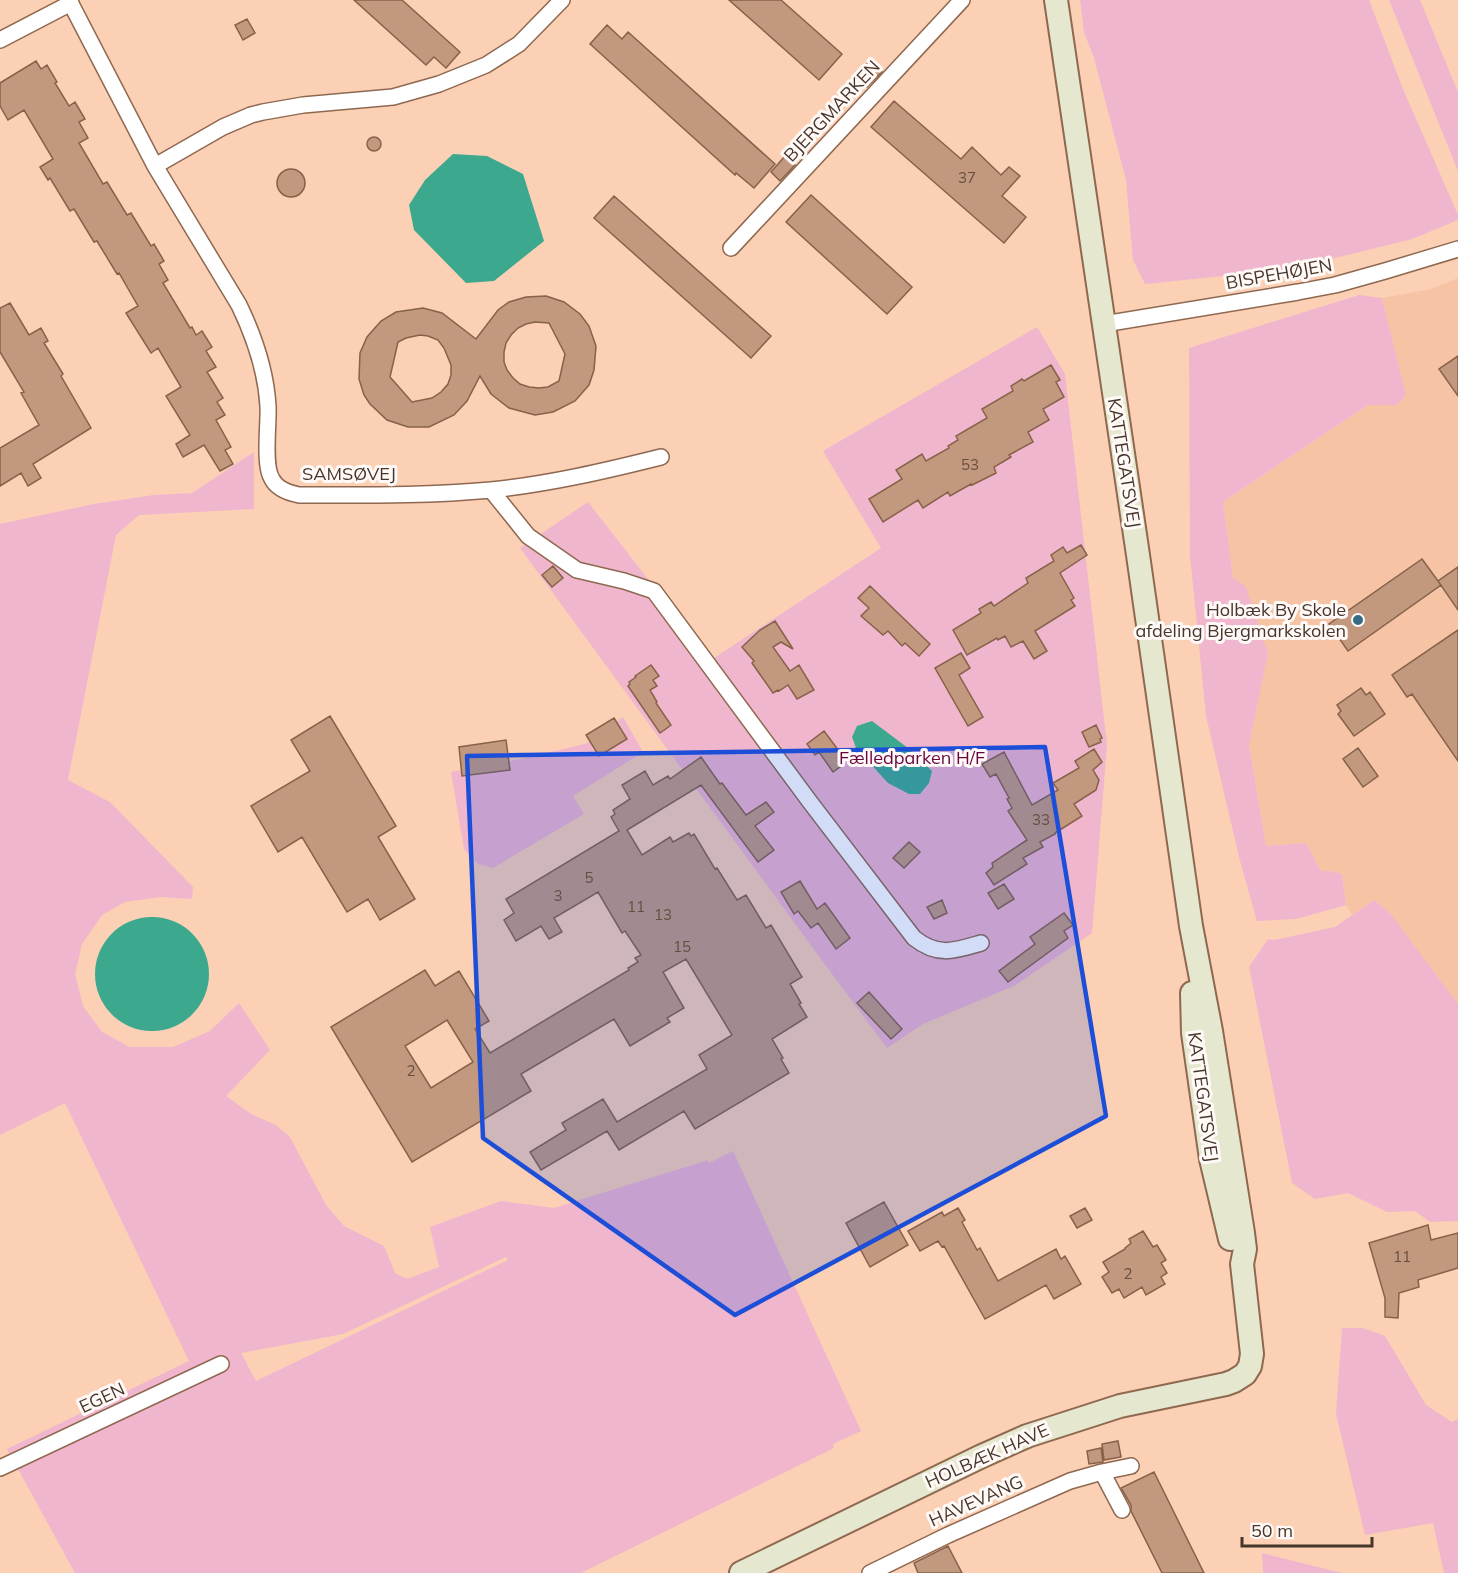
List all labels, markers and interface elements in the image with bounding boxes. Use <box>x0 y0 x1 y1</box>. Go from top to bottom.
street label: BJERGMARKEN <box>779 55 885 166</box>
house number: 37 <box>958 168 976 187</box>
street label: BISPEHØJEN <box>1224 253 1334 294</box>
street label: KATTEGATSVEJ <box>1103 397 1146 529</box>
house number: 53 <box>961 455 979 474</box>
street label: SAMSØVEJ <box>302 462 396 485</box>
place label: Holbæk By Skole afdeling Bjergmarkskolen <box>1135 598 1346 642</box>
marker: Holbæk By Skole afdeling Bjergmarkskolen <box>1351 613 1365 627</box>
park label: Fælledparken H/F <box>839 746 985 769</box>
house number: 33 <box>1032 810 1050 829</box>
house number: 5 <box>584 868 594 887</box>
house number: 3 <box>553 886 563 905</box>
house number: 11 <box>627 897 645 916</box>
house number: 13 <box>654 905 672 924</box>
house number: 15 <box>673 937 691 956</box>
street label: KATTEGATSVEJ <box>1183 1031 1224 1163</box>
house number: 2 <box>406 1061 416 1080</box>
house number: 11 <box>1393 1247 1411 1266</box>
house number: 2 <box>1123 1264 1133 1283</box>
street label: EGEN <box>75 1377 128 1418</box>
street label: HOLBÆK HAVE <box>921 1418 1052 1493</box>
street label: HAVEVANG <box>925 1470 1026 1531</box>
scale bar <box>1242 1510 1372 1548</box>
text: 50 m <box>1251 1519 1293 1542</box>

